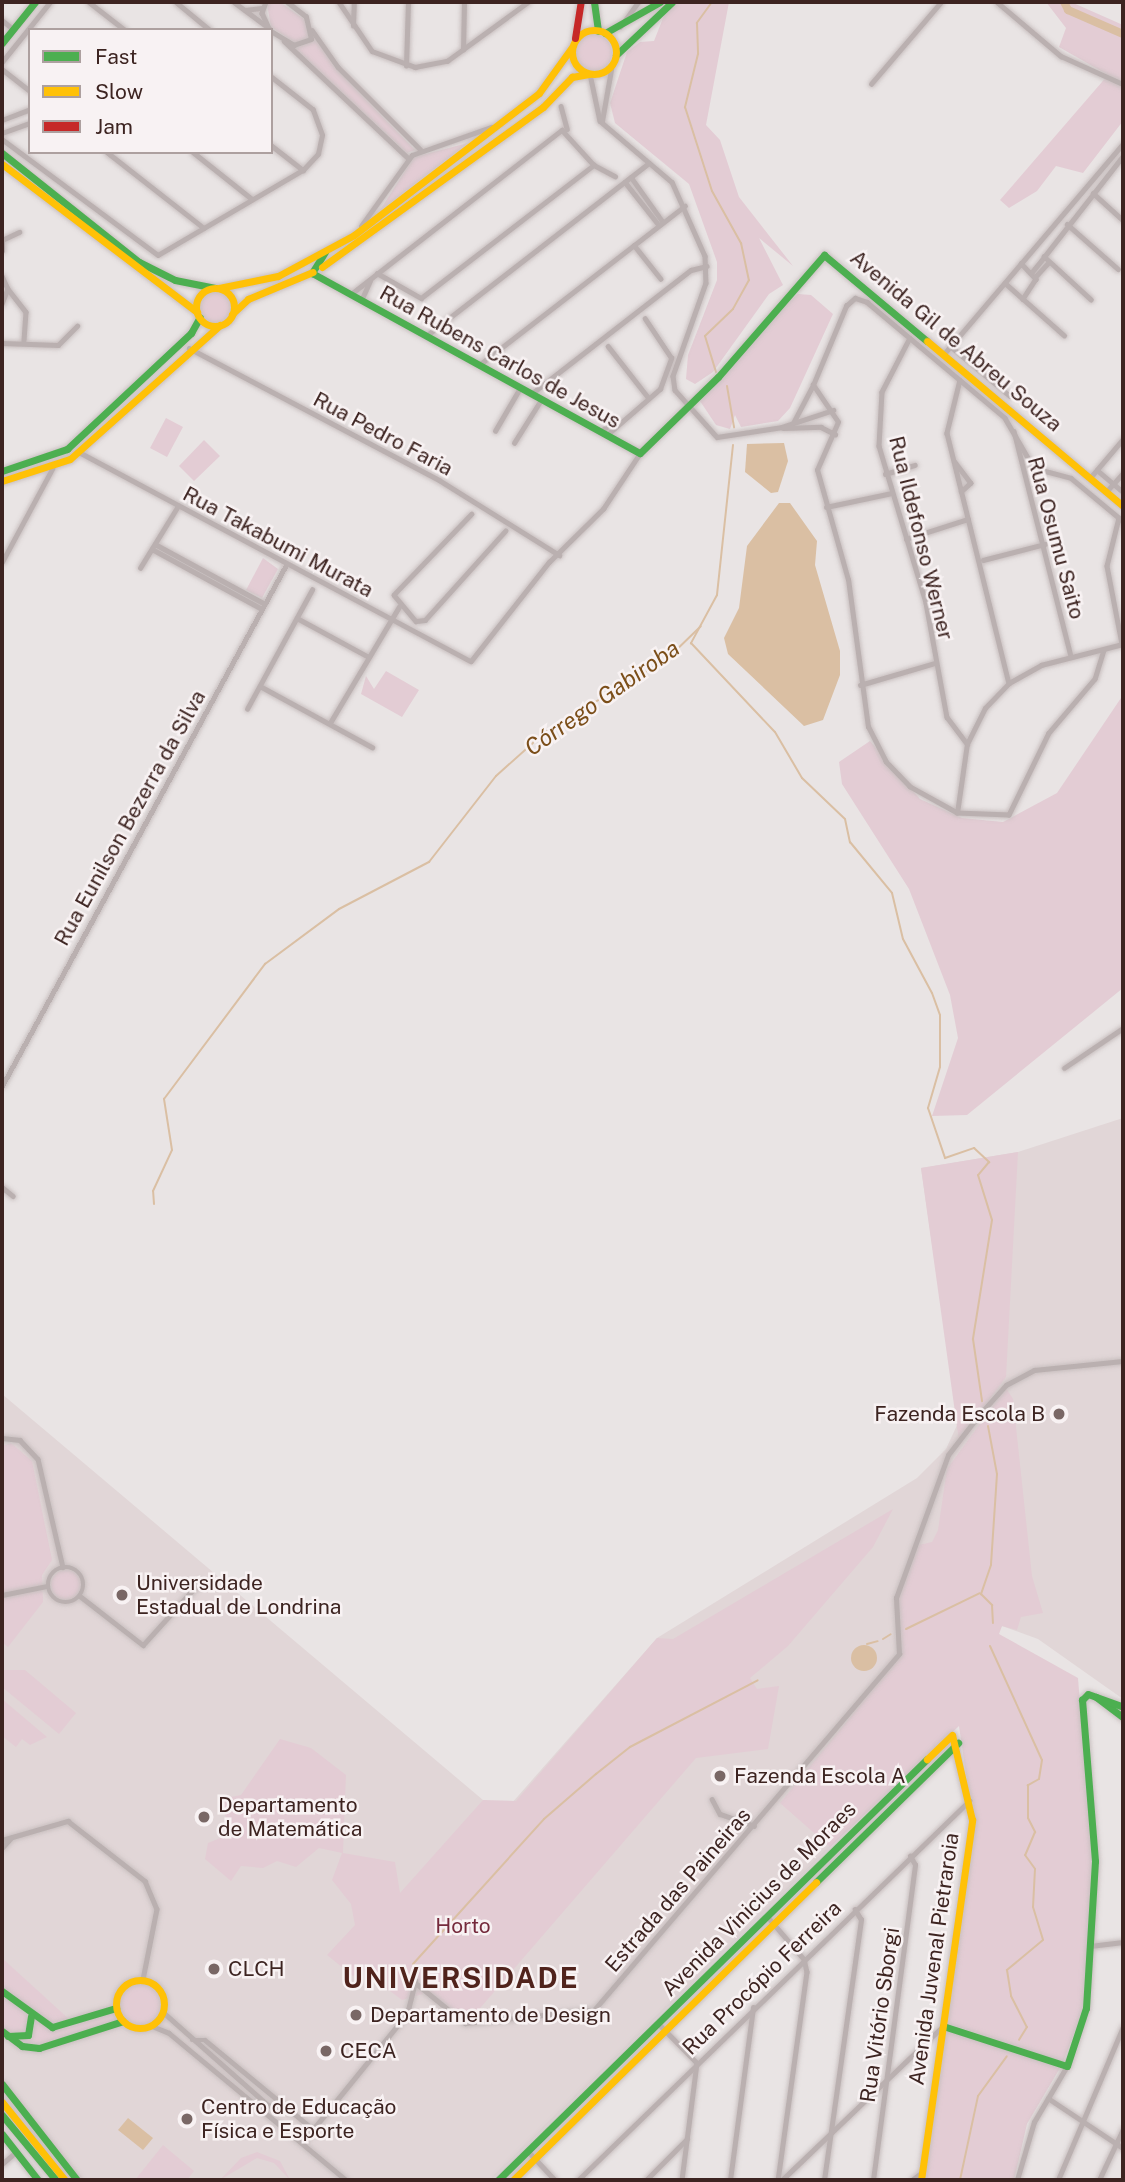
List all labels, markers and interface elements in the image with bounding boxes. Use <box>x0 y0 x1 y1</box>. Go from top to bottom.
legend <box>28 28 273 154</box>
text: Fast <box>95 44 137 69</box>
text: Slow <box>95 79 143 104</box>
text: Jam <box>95 114 133 139</box>
street label: Avenida Gil de Abreu Souza <box>845 245 1067 437</box>
street label: Rua Rubens Carlos de Jesus <box>375 280 625 434</box>
street label: Rua Pedro Faria <box>309 387 457 481</box>
street label: Rua Ildefonso Werner <box>883 433 959 643</box>
street label: Rua Osumu Saito <box>1022 454 1090 622</box>
street label: Rua Takabumi Murata <box>179 481 377 603</box>
water label: Córrego Gabiroba <box>519 634 685 762</box>
street label: Rua Eunilson Bezerra da Silva <box>49 686 211 950</box>
place label: Fazenda Escola B <box>874 1401 1045 1427</box>
marker: Fazenda Escola B <box>1051 1406 1067 1422</box>
place label: Universidade Estadual de Londrina <box>136 1570 342 1620</box>
marker: Universidade Estadual de Londrina <box>114 1587 130 1603</box>
place label: Fazenda Escola A <box>734 1763 906 1789</box>
marker: Fazenda Escola A <box>712 1768 728 1784</box>
place label: Departamento de Matemática <box>218 1792 363 1842</box>
street label: Avenida Vinicius de Moraes <box>656 1796 862 2002</box>
street label: Estrada das Paineiras <box>600 1803 756 1977</box>
marker: Departamento de Matemática <box>196 1809 212 1825</box>
street label: Avenida Juvenal Pietraroia <box>904 1831 964 2087</box>
street label: Rua Procópio Ferreira <box>677 1896 847 2060</box>
park label: Horto <box>435 1913 491 1939</box>
street label: Rua Vitório Sborgi <box>855 1926 905 2104</box>
place label: CLCH <box>228 1956 285 1982</box>
marker: CLCH <box>206 1961 222 1977</box>
district label: UNIVERSIDADE <box>344 1961 578 1995</box>
place label: Departamento de Design <box>370 2002 612 2028</box>
marker: Departamento de Design <box>348 2007 364 2023</box>
place label: CECA <box>340 2038 397 2064</box>
marker: CECA <box>318 2043 334 2059</box>
place label: Centro de Educação Física e Esporte <box>201 2094 397 2144</box>
marker: Centro de Educação Física e Esporte <box>179 2111 195 2127</box>

